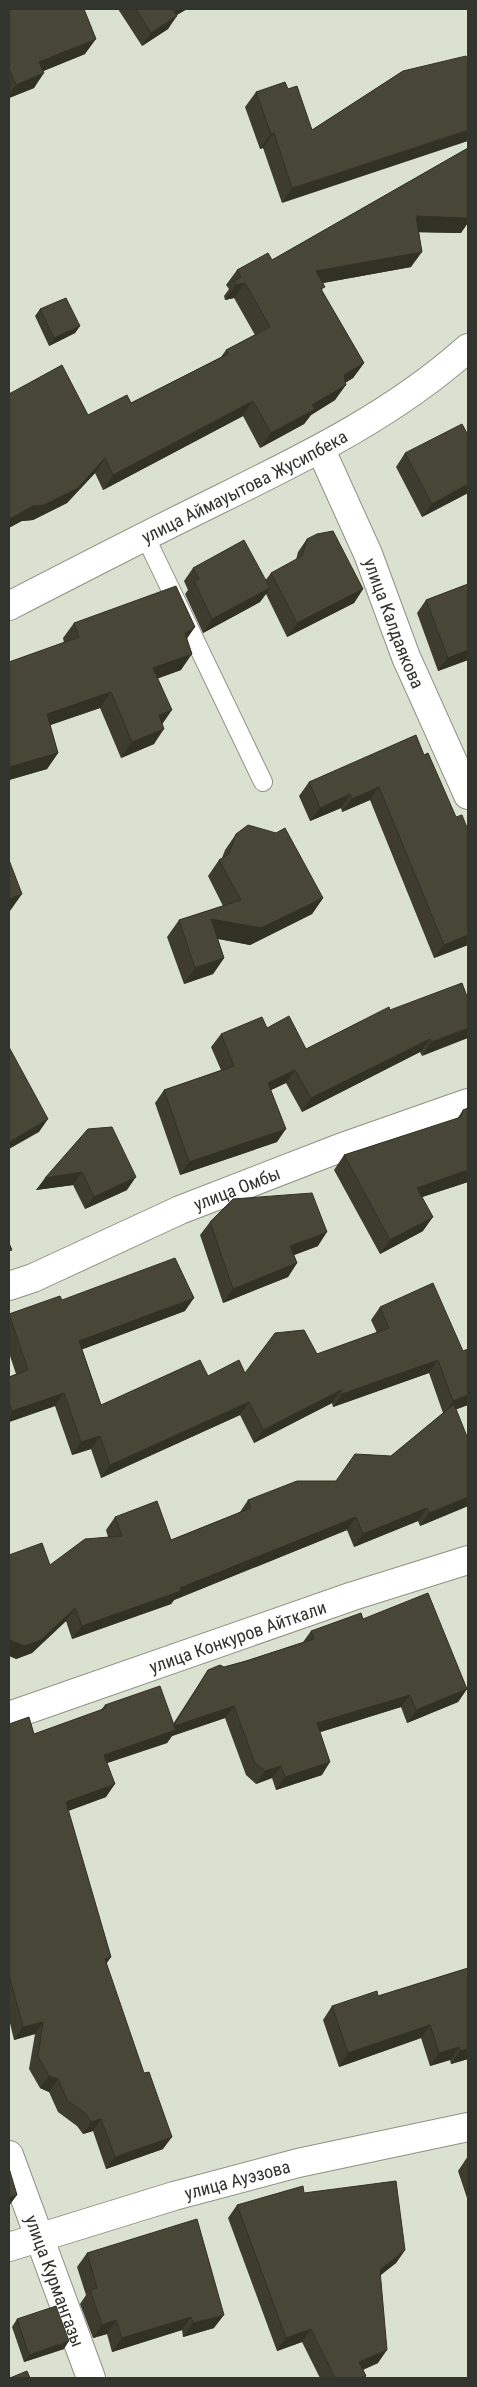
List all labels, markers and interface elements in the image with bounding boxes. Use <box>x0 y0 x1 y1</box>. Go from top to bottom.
street label: улица Аймауытова Жусипбека <box>138 425 351 547</box>
street label: улица Калдаякова <box>360 555 429 691</box>
street label: улица Омбы <box>190 1162 283 1214</box>
street label: улица Конкуров Айткали <box>146 1596 329 1677</box>
street label: улица Ауэзова <box>182 2155 292 2203</box>
street label: улица Курмангазы <box>21 2212 89 2350</box>

